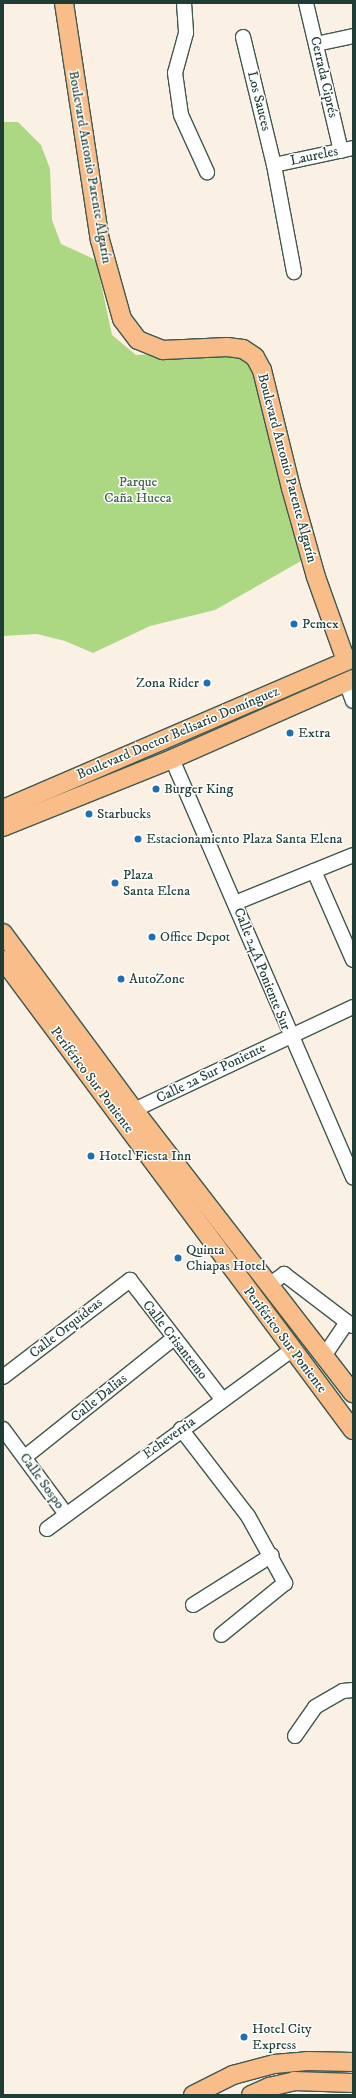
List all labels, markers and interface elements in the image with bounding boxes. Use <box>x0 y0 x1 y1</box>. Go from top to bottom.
street label: Cerrada Ciprés <box>306 35 342 119</box>
street label: Boulevard Antonio Parente Algarín <box>65 69 115 265</box>
street label: Los Sauces <box>243 69 275 133</box>
street label: Laureles <box>289 143 339 169</box>
street label: Boulevard Antonio Parente Algarín <box>254 371 320 565</box>
park label: Parque Caña Hueca <box>104 474 172 506</box>
place label: Pemex <box>302 616 339 632</box>
marker: Pemex <box>289 619 299 629</box>
place label: Zona Rider <box>136 675 199 691</box>
marker: Zona Rider <box>202 678 212 688</box>
street label: Boulevard Doctor Belisario Domínguez <box>74 683 282 783</box>
place label: Extra <box>298 725 330 741</box>
marker: Extra <box>285 728 295 738</box>
place label: Burger King <box>164 781 233 797</box>
marker: Burger King <box>151 784 161 794</box>
place label: Starbucks <box>97 806 151 822</box>
marker: Starbucks <box>84 809 94 819</box>
place label: Estacionamiento Plaza Santa Elena <box>146 831 343 847</box>
marker: Estacionamiento Plaza Santa Elena <box>133 834 143 844</box>
place label: Plaza Santa Elena <box>123 867 190 900</box>
marker: Plaza Santa Elena <box>110 878 120 888</box>
street label: Calle 24A Poniente Sur <box>230 905 294 1033</box>
place label: Office Depot <box>160 929 230 945</box>
marker: Office Depot <box>147 932 157 942</box>
place label: AutoZone <box>129 971 185 987</box>
marker: AutoZone <box>116 974 126 984</box>
street label: Periférico Sur Poniente <box>47 1024 137 1136</box>
street label: Calle 2a Sur Poniente <box>154 1039 268 1107</box>
place label: Hotel Fiesta Inn <box>99 1148 191 1164</box>
marker: Hotel Fiesta Inn <box>86 1151 96 1161</box>
place label: Quinta Chiapas Hotel <box>186 1242 266 1274</box>
marker: Quinta Chiapas Hotel <box>173 1253 183 1263</box>
street label: Periférico Sur Poniente <box>240 1284 330 1396</box>
street label: Calle Orquídeas <box>26 1294 106 1362</box>
street label: Calle Crisantemo <box>139 1297 211 1383</box>
street label: Calle Dalias <box>68 1370 130 1426</box>
street label: Echeverria <box>139 1413 199 1463</box>
street label: Calle Sospo <box>16 1450 68 1512</box>
place label: Hotel City Express <box>252 2021 312 2054</box>
marker: Hotel City Express <box>239 2032 249 2042</box>

